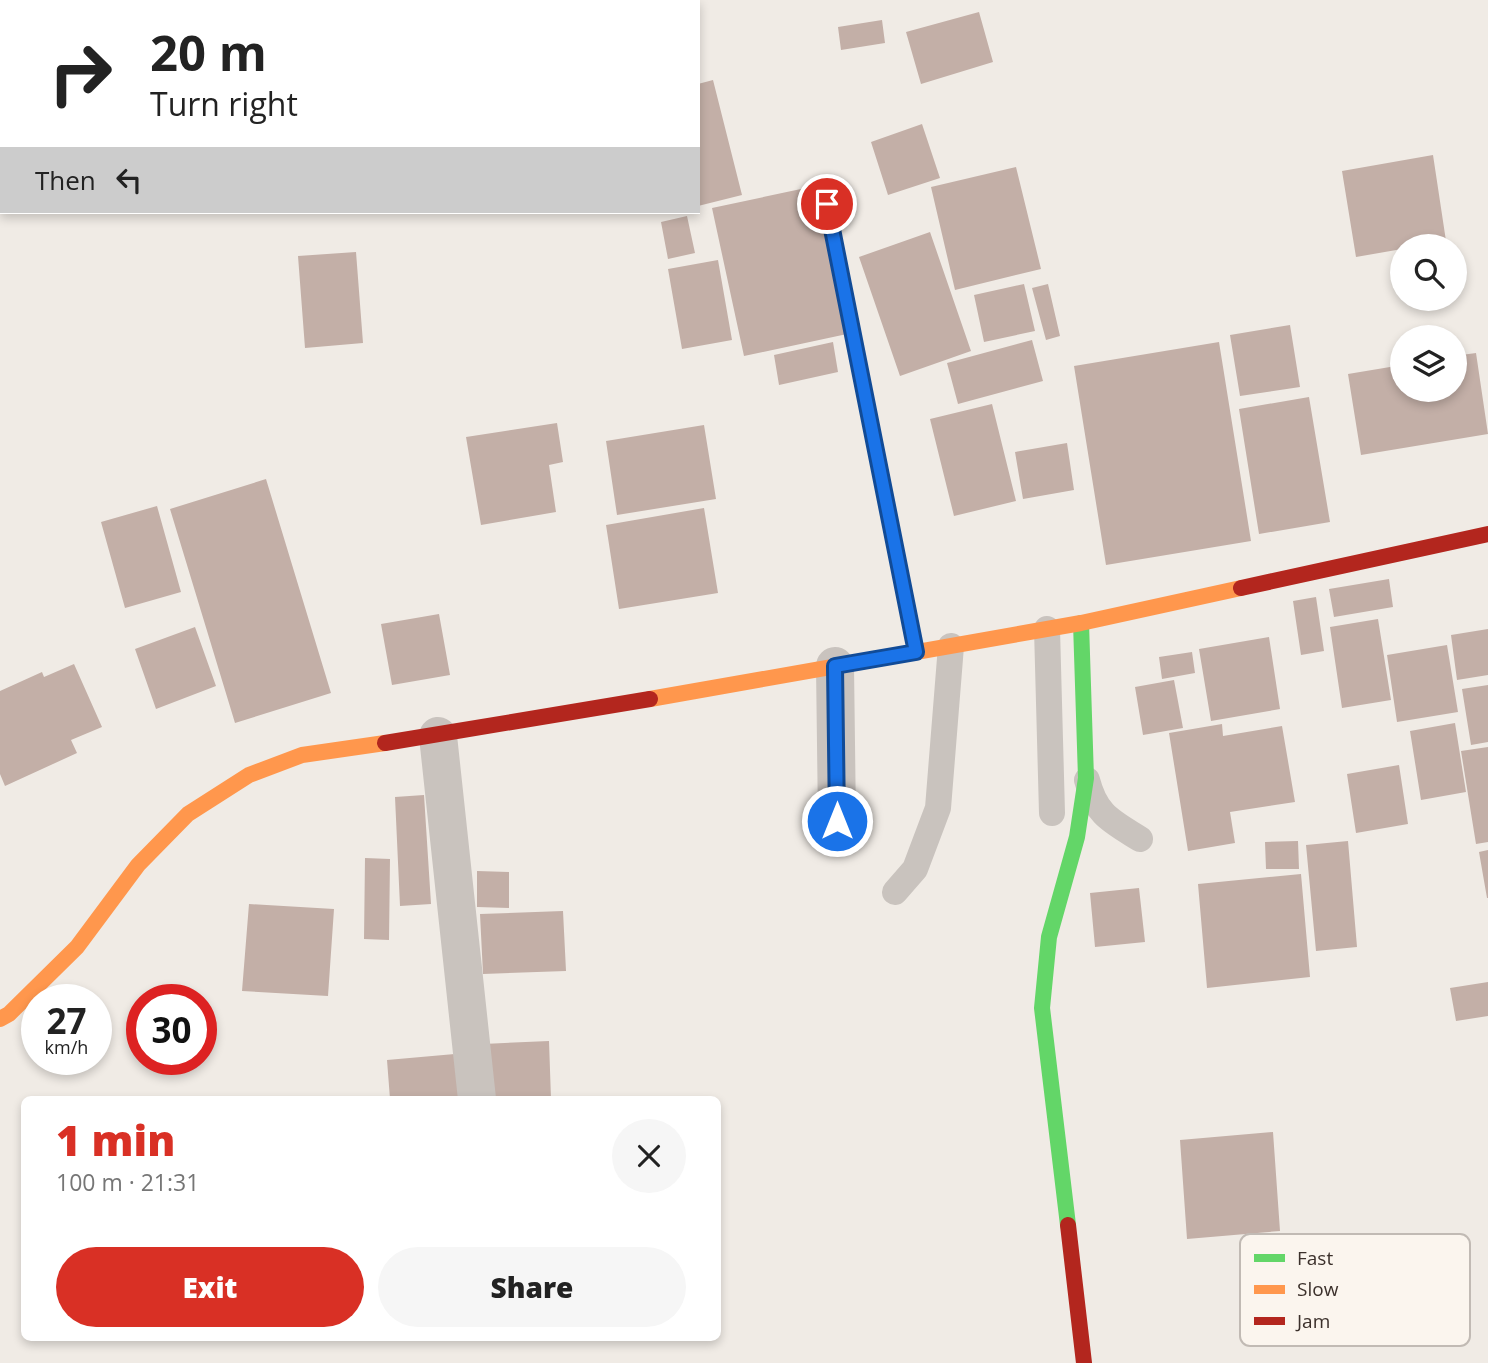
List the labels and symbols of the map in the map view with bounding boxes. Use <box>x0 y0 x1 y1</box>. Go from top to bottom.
pin <box>797 174 857 234</box>
position arrow <box>800 784 874 858</box>
speed limit sign: 30 <box>126 984 217 1075</box>
legend <box>1240 1234 1470 1346</box>
text: Fast <box>1297 1245 1333 1271</box>
text: Slow <box>1297 1276 1339 1302</box>
text: Jam <box>1295 1308 1330 1334</box>

